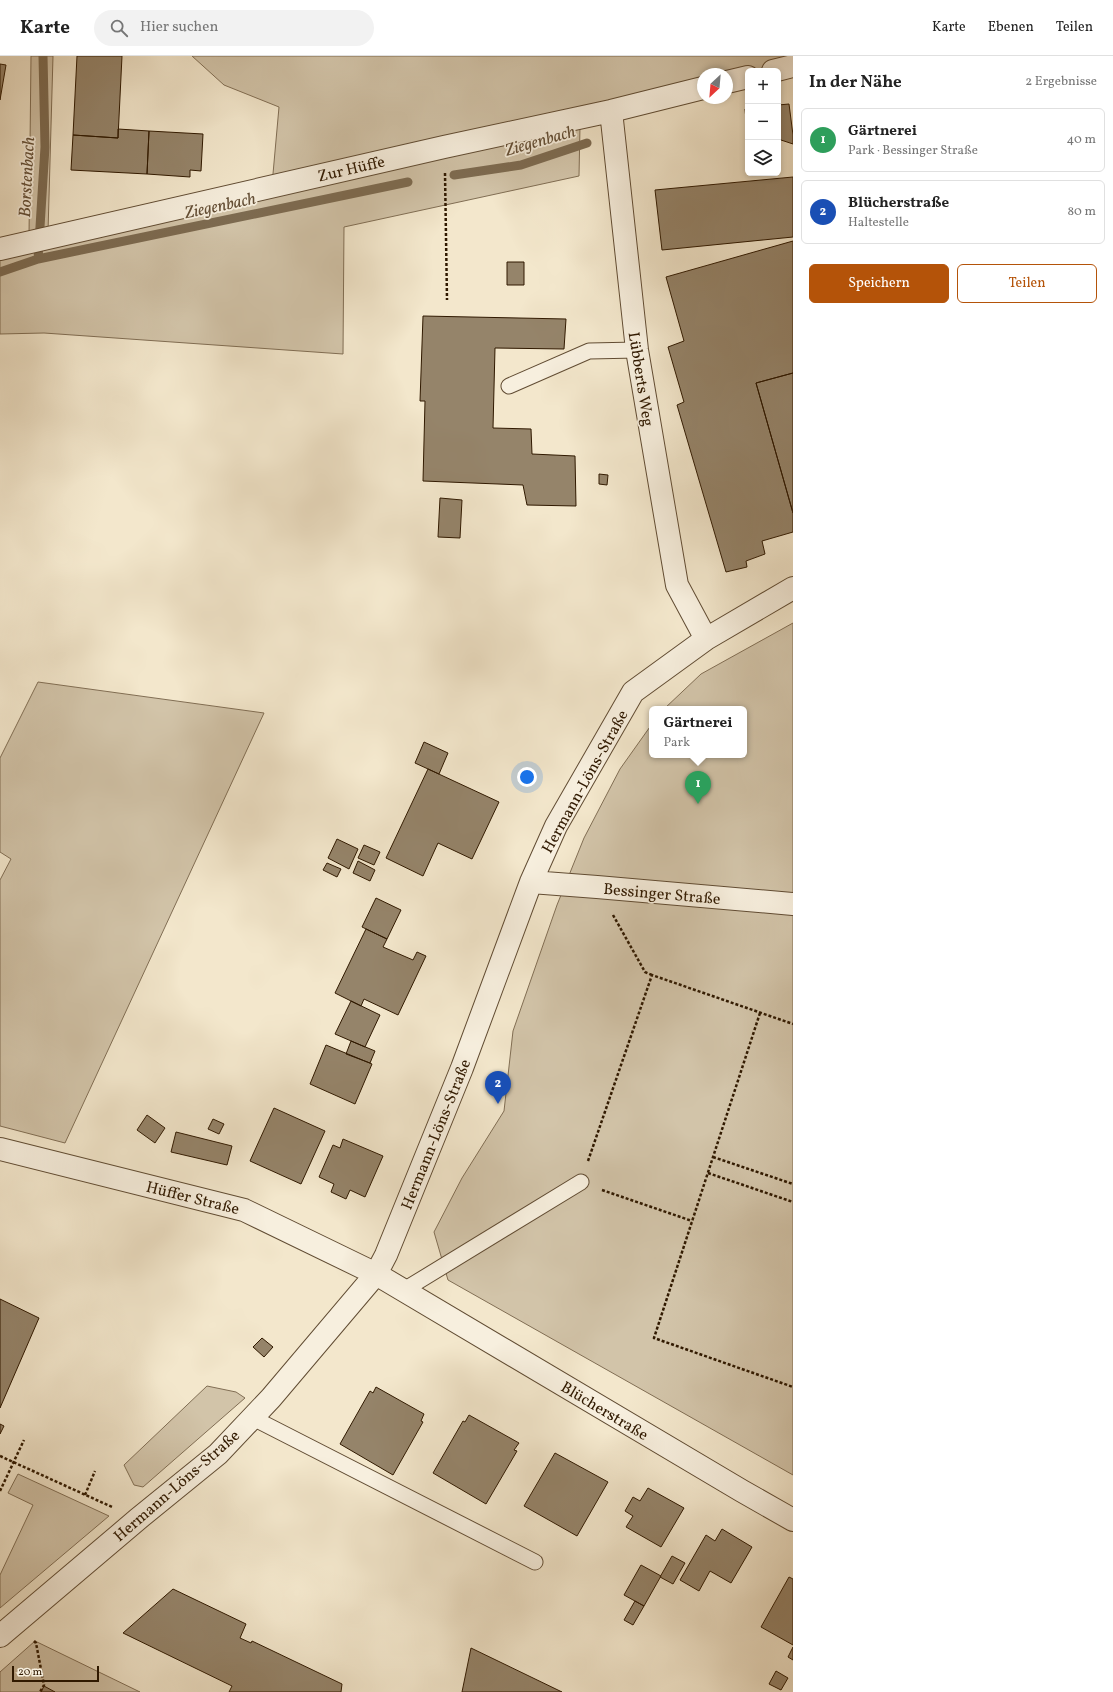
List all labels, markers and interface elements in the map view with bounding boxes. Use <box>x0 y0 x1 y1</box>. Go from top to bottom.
search box <box>94 10 374 46</box>
text: Karte <box>20 15 70 41</box>
icon: search <box>108 17 130 39</box>
text: Hier suchen <box>140 17 218 38</box>
text: Karte <box>932 18 966 37</box>
text: Ebenen <box>988 18 1034 37</box>
text: Teilen <box>1056 18 1093 37</box>
north arrow <box>697 68 733 104</box>
map controls <box>745 68 781 176</box>
button: + <box>745 68 781 104</box>
text: In der Nähe <box>809 71 902 94</box>
text: 2 Ergebnisse <box>1025 73 1097 91</box>
button: − <box>745 104 781 140</box>
water label: Ziegenbach <box>502 120 578 163</box>
text: Gärtnerei <box>848 121 917 142</box>
text: 1 <box>820 131 826 149</box>
text: 40 m <box>1067 131 1096 149</box>
water label: Borstenbach <box>14 136 41 218</box>
button: layers <box>745 140 781 176</box>
text: Park · Bessinger Straße <box>848 142 978 160</box>
street label: Zur Hüffe <box>316 152 387 188</box>
water label: Ziegenbach <box>182 188 258 225</box>
text: Blücherstraße <box>848 193 949 214</box>
text: 2 <box>820 203 826 221</box>
text: 80 m <box>1067 203 1096 221</box>
text: Haltestelle <box>848 214 909 232</box>
button: Speichern <box>809 264 949 303</box>
button: Teilen <box>957 264 1097 303</box>
street label: Lübberts Weg <box>622 331 658 428</box>
street label: Hermann-Löns-Straße <box>537 706 634 858</box>
popup <box>649 706 747 758</box>
text: Gärtnerei <box>663 713 733 734</box>
text: Park <box>663 734 690 752</box>
your location <box>517 767 537 787</box>
pin: 1 <box>685 771 711 804</box>
street label: Bessinger Straße <box>602 879 721 911</box>
street label: Hermann-Löns-Straße <box>397 1056 477 1213</box>
pin: 2 <box>485 1071 511 1104</box>
street label: Hüffer Straße <box>144 1177 242 1221</box>
street label: Blücherstraße <box>556 1377 652 1447</box>
street label: Hermann-Löns-Straße <box>109 1426 245 1548</box>
scale bar <box>12 1664 99 1683</box>
text: 20 m <box>18 1665 42 1680</box>

